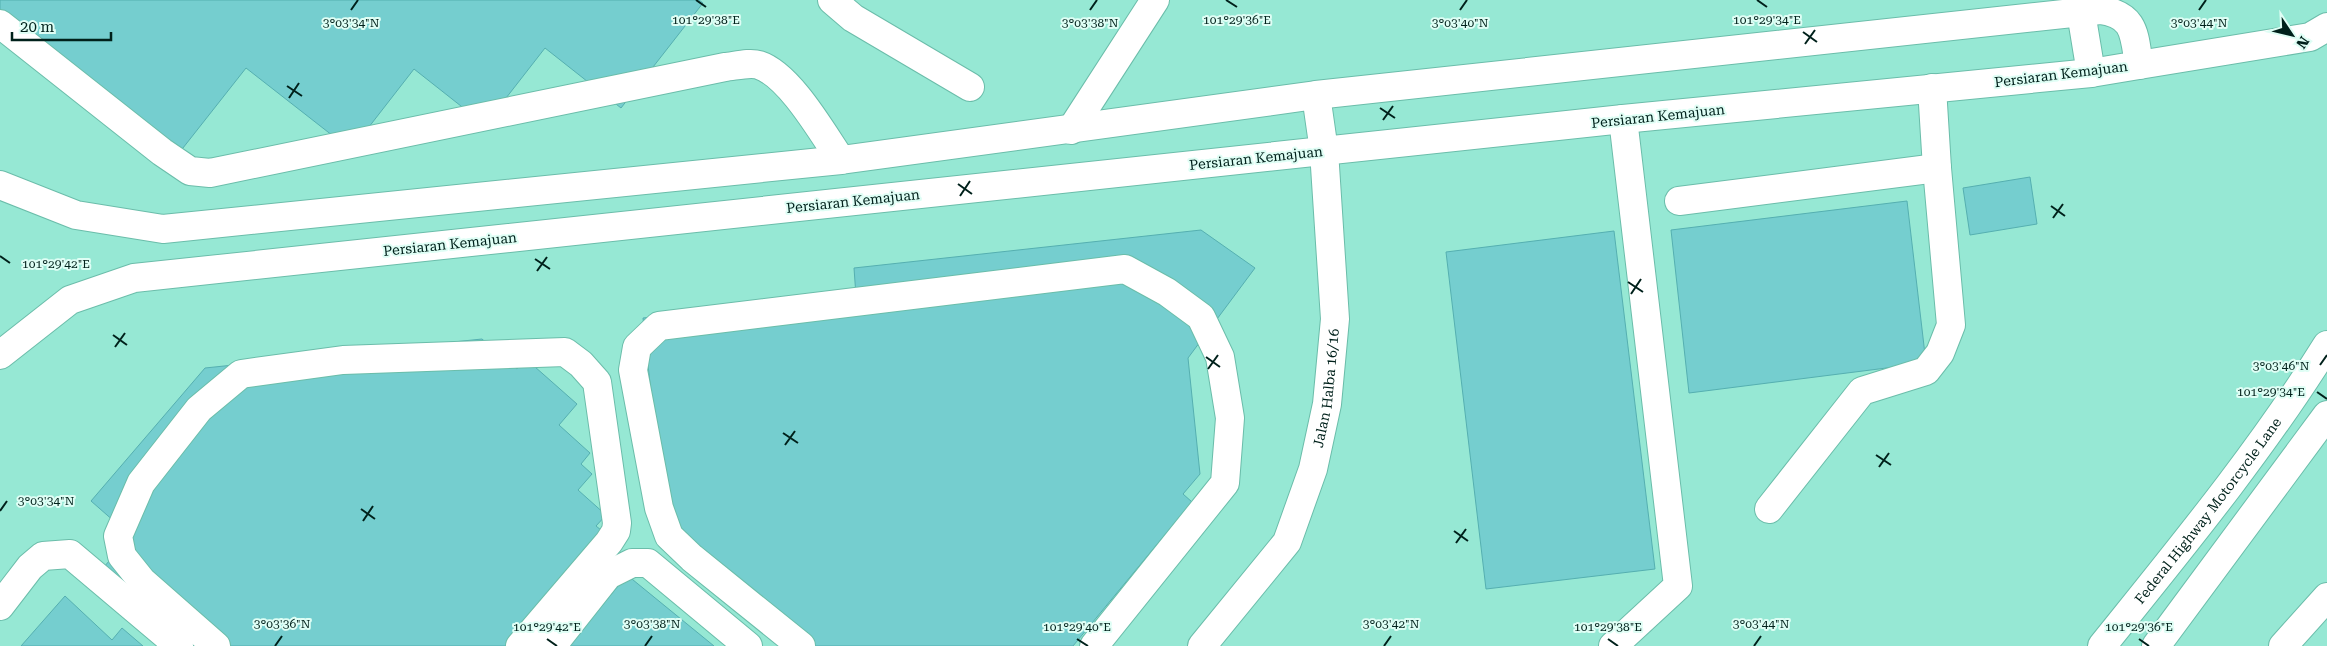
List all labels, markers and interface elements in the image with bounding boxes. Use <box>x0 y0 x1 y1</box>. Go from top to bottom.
scale bar <box>12 10 111 42</box>
north arrow <box>2267 10 2317 60</box>
text: 101°29'38"E <box>672 13 740 27</box>
text: 101°29'36"E <box>1203 13 1271 27</box>
text: 101°29'34"E <box>1733 13 1801 27</box>
text: 3°03'34"N <box>323 16 380 30</box>
text: 3°03'38"N <box>1062 16 1119 30</box>
text: 3°03'40"N <box>1432 16 1489 30</box>
text: 3°03'44"N <box>2171 16 2228 30</box>
text: 20 m <box>20 18 55 36</box>
text: N <box>2293 33 2312 52</box>
street label: Persiaran Kemajuan <box>1993 58 2129 90</box>
street label: Persiaran Kemajuan <box>1590 101 1726 131</box>
street label: Persiaran Kemajuan <box>1188 143 1324 173</box>
street label: Persiaran Kemajuan <box>785 186 921 216</box>
street label: Persiaran Kemajuan <box>382 229 518 259</box>
text: 101°29'42"E <box>22 257 90 271</box>
street label: Jalan Halba 16/16 <box>1310 328 1342 449</box>
text: 3°03'46"N <box>2253 359 2310 373</box>
text: 101°29'34"E <box>2237 385 2305 399</box>
street label: Federal Highway Motorcycle Lane <box>2131 414 2285 607</box>
text: 3°03'34"N <box>18 494 75 508</box>
text: 3°03'36"N <box>254 617 311 631</box>
text: 3°03'38"N <box>624 617 681 631</box>
text: 3°03'42"N <box>1363 617 1420 631</box>
text: 3°03'44"N <box>1733 617 1790 631</box>
text: 101°29'42"E <box>513 620 581 634</box>
text: 101°29'40"E <box>1043 620 1111 634</box>
text: 101°29'38"E <box>1574 620 1642 634</box>
text: 101°29'36"E <box>2105 620 2173 634</box>

